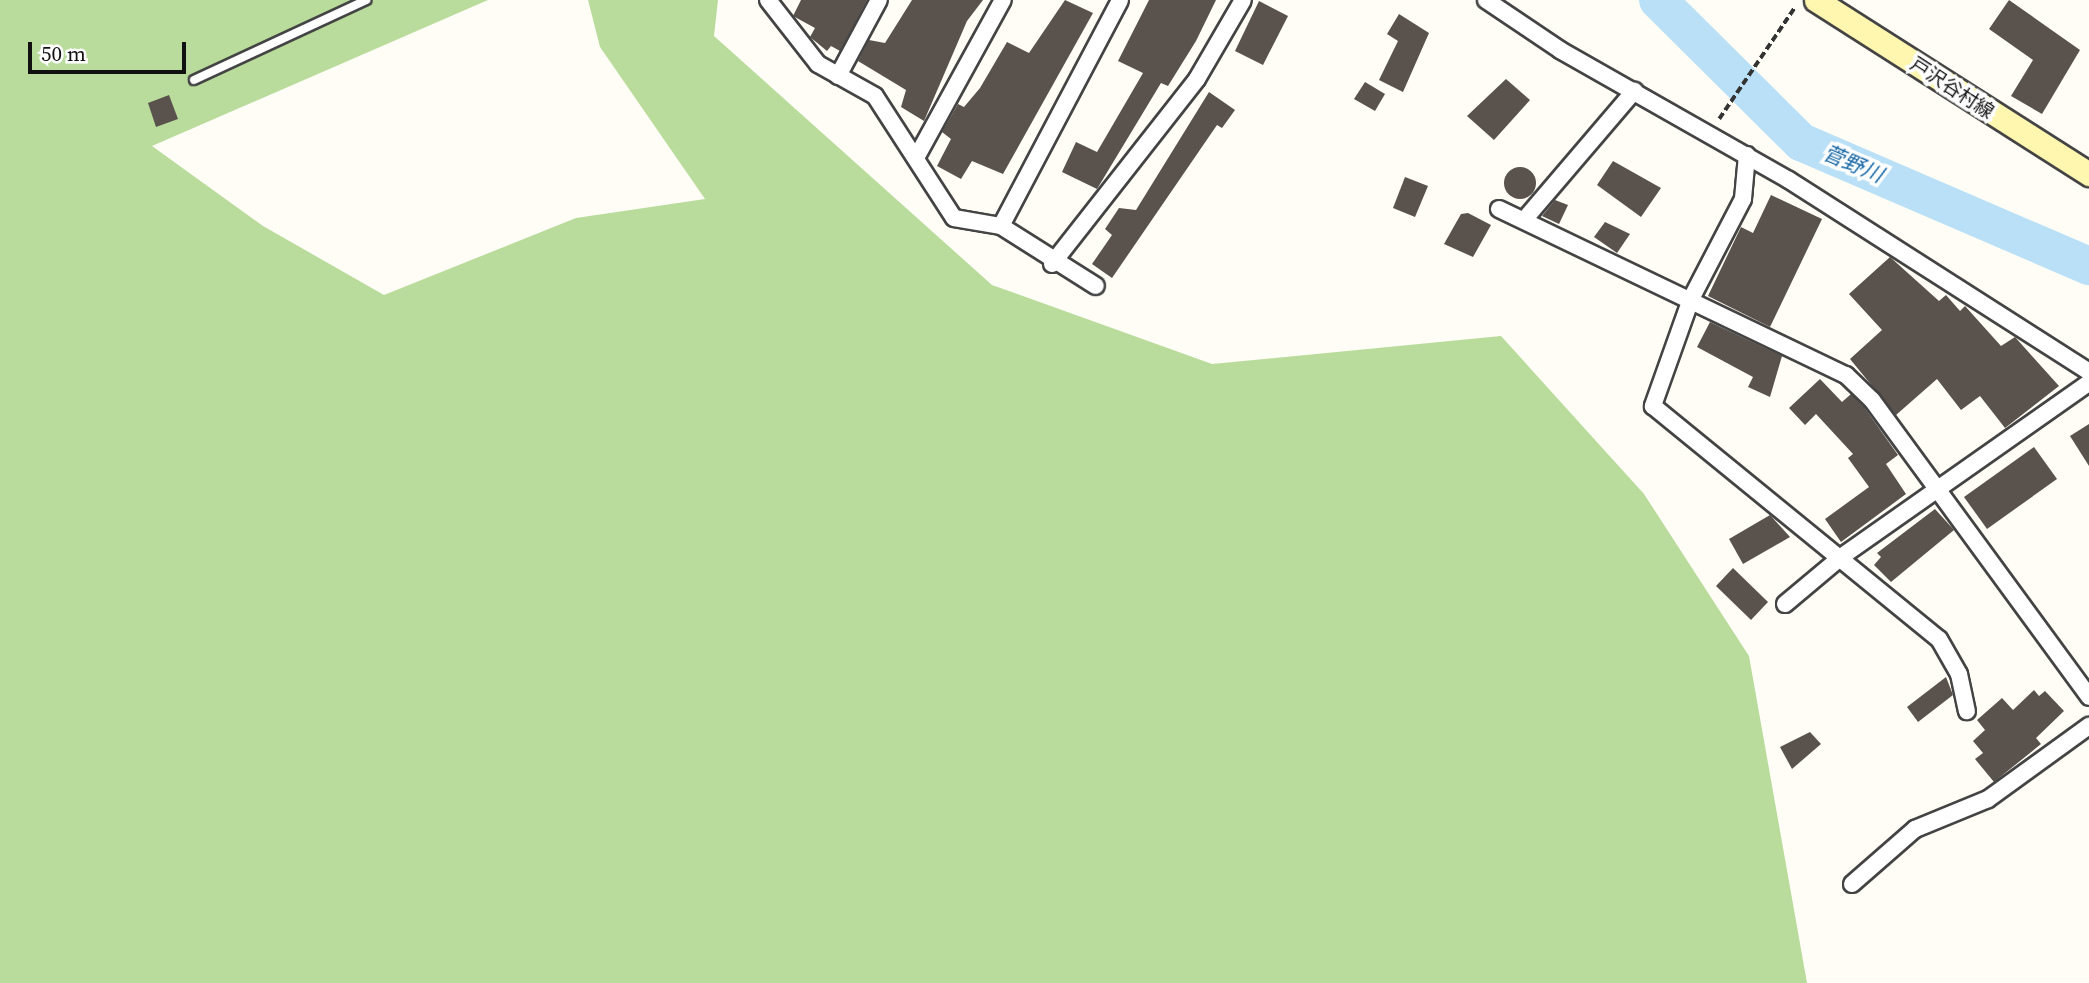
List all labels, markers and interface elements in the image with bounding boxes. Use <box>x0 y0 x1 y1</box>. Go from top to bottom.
scale bar <box>32 28 189 72</box>
text: 50 m <box>41 39 86 68</box>
street label: 戸沢谷村線 <box>1906 53 1998 123</box>
water label: 菅野川 <box>1819 140 1887 188</box>

